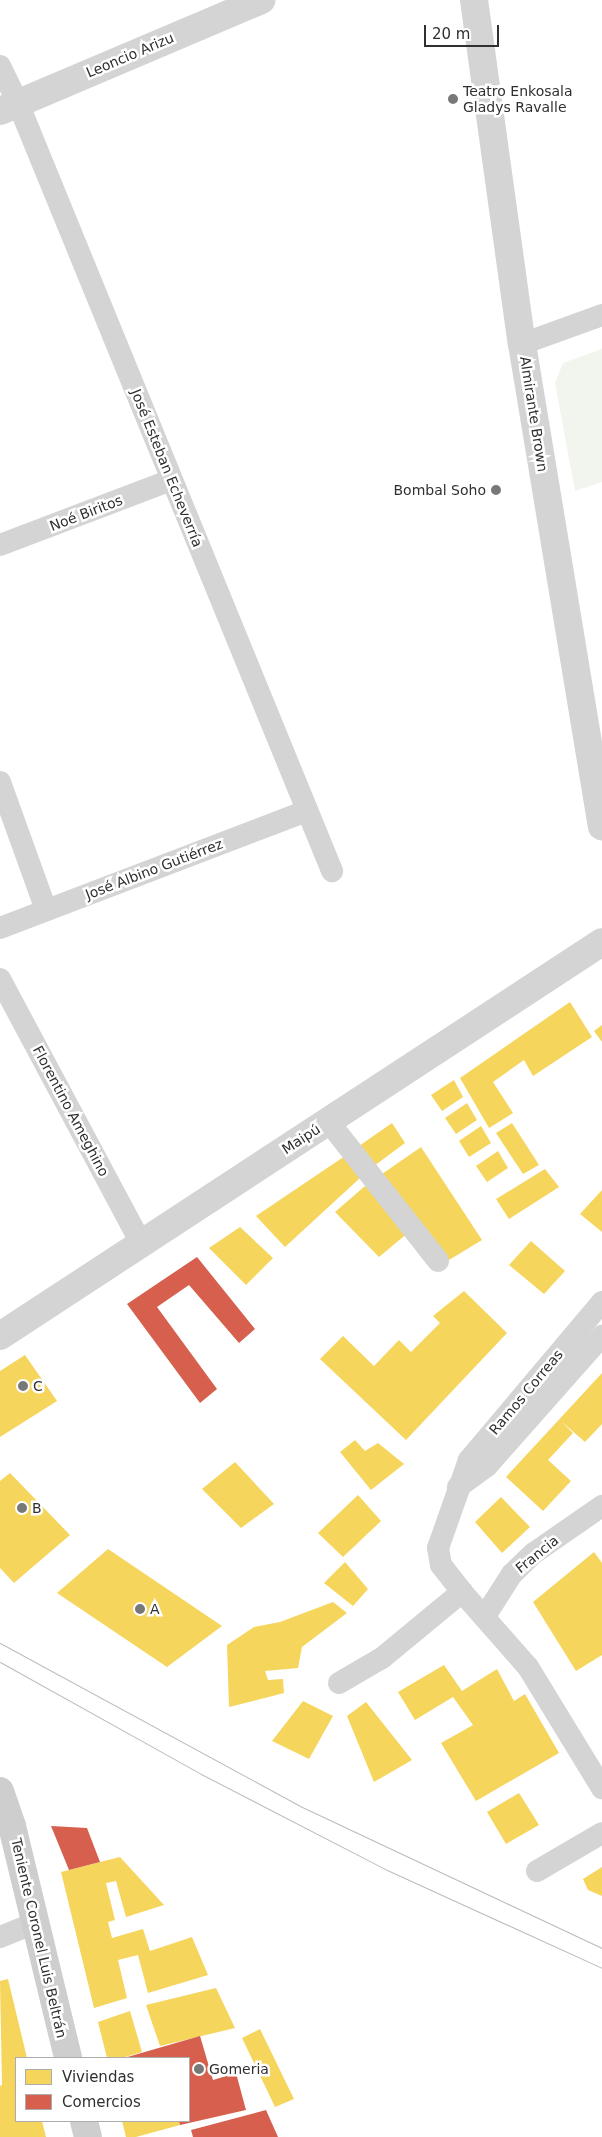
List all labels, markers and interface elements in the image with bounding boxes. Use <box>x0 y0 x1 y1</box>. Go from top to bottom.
scale bar <box>427 15 502 47</box>
text: 20 m <box>432 25 470 43</box>
street label: Leoncio Arizu <box>84 29 176 81</box>
place label: Teatro Enkosala Gladys Ravalle <box>463 83 573 115</box>
marker: Teatro Enkosala Gladys Ravalle <box>447 93 459 105</box>
street label: Almirante Brown <box>517 355 551 473</box>
street label: José Esteban Echeverría <box>128 387 206 549</box>
place label: Bombal Soho <box>393 482 486 498</box>
marker: Bombal Soho <box>490 484 502 496</box>
street label: Noé Biritos <box>47 491 125 535</box>
street label: José Albino Gutiérrez <box>83 835 225 903</box>
street label: Florentino Ameghino <box>29 1043 113 1179</box>
street label: Maipú <box>279 1120 323 1158</box>
street label: Ramos Correas <box>486 1346 566 1438</box>
place label: C <box>33 1378 43 1394</box>
marker: C <box>17 1380 29 1392</box>
place label: B <box>32 1500 42 1516</box>
marker: B <box>16 1502 28 1514</box>
street label: Francia <box>512 1532 562 1576</box>
place label: A <box>150 1601 160 1617</box>
marker: A <box>134 1603 146 1615</box>
street label: Teniente Coronel Luis Beltrán <box>8 1836 70 2040</box>
legend <box>15 2057 190 2122</box>
place label: Gomeria <box>209 2061 269 2077</box>
marker: Gomeria <box>193 2063 205 2075</box>
text: Viviendas <box>62 2068 134 2086</box>
text: Comercios <box>62 2093 141 2111</box>

